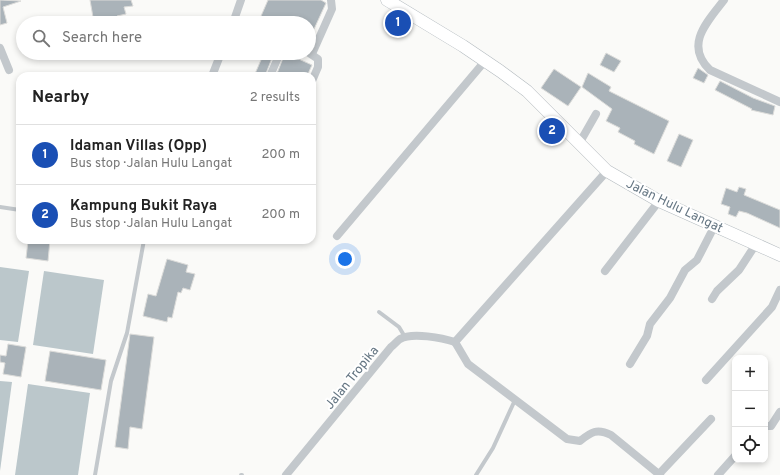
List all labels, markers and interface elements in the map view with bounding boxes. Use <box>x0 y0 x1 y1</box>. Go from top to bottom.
pin: 1 <box>385 8 411 38</box>
search box <box>16 16 316 60</box>
icon: search <box>30 27 52 49</box>
text: Search here <box>62 29 142 48</box>
text: Nearby <box>32 87 89 109</box>
text: 2 results <box>250 90 300 106</box>
pin: 2 <box>539 116 565 146</box>
text: Idaman Villas (Opp) <box>70 137 207 156</box>
text: 1 <box>42 147 48 163</box>
text: 200 m <box>261 147 300 163</box>
text: Bus stop · Jalan Hulu Langat <box>70 156 232 172</box>
street label: Jalan Hulu Langat <box>623 176 725 237</box>
text: Kampung Bukit Raya <box>70 197 217 216</box>
text: 2 <box>41 207 49 223</box>
text: 200 m <box>261 207 300 223</box>
text: Bus stop · Jalan Hulu Langat <box>70 216 232 232</box>
your location <box>335 249 355 269</box>
street label: Jalan Tropika <box>322 343 383 413</box>
map controls <box>732 355 768 463</box>
button: + <box>732 355 768 391</box>
button: − <box>732 391 768 427</box>
button: locate <box>732 427 768 463</box>

